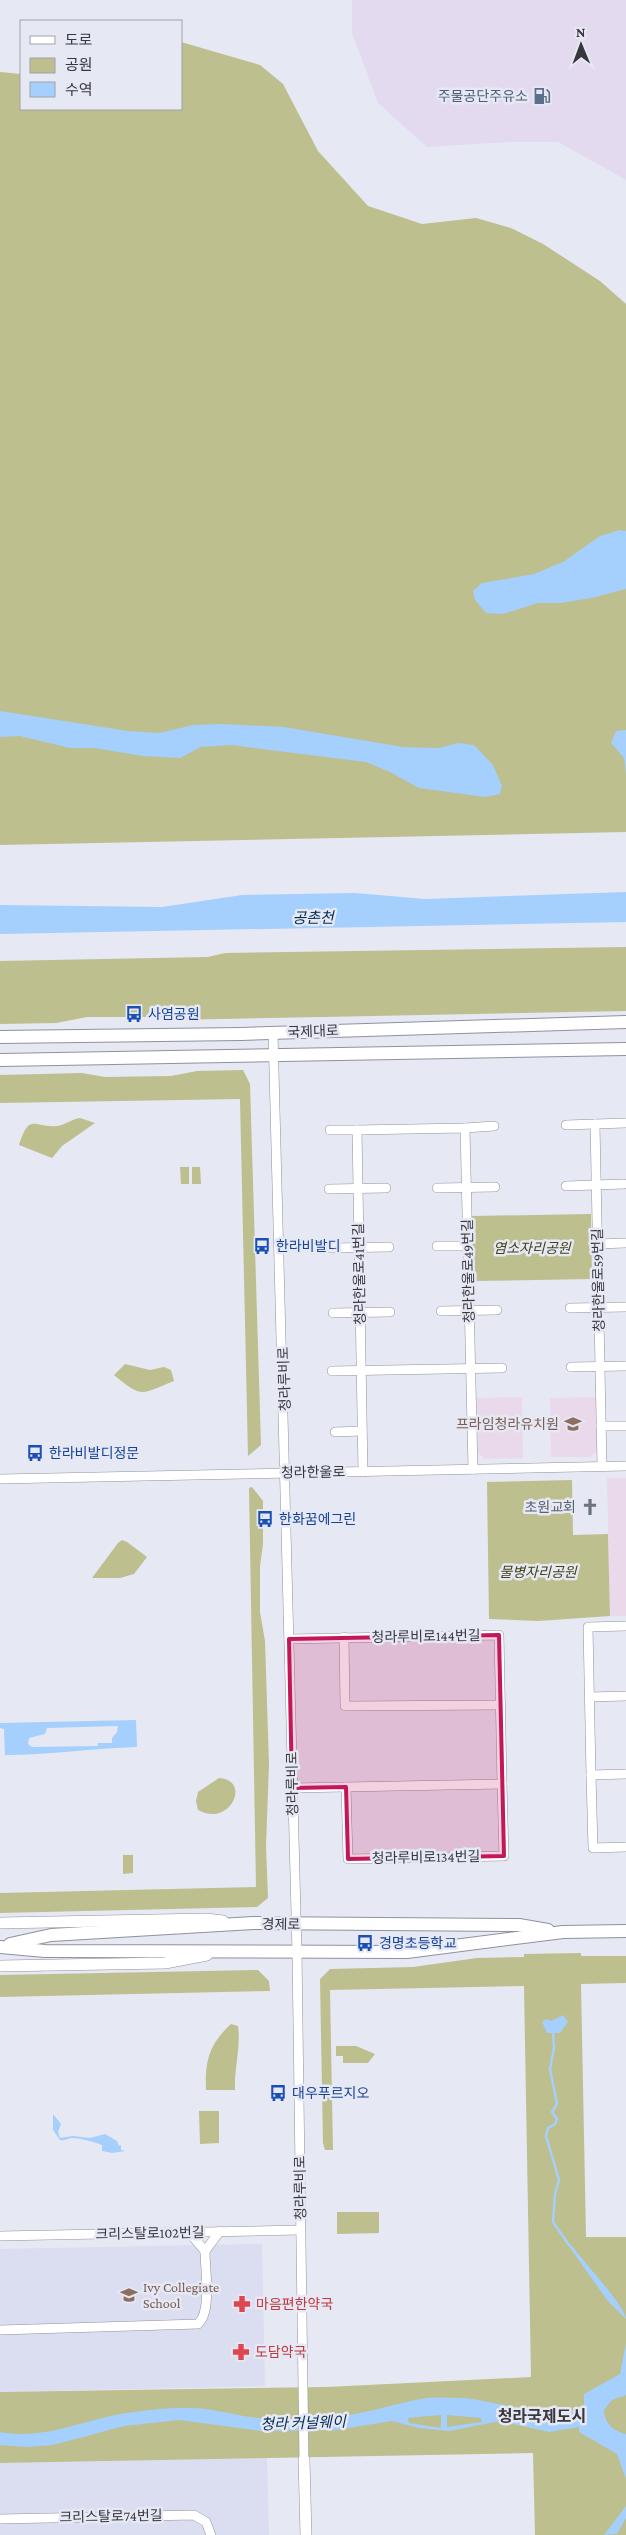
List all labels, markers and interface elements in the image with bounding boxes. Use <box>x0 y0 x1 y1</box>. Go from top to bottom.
legend <box>20 20 182 110</box>
north arrow <box>556 20 606 70</box>
text: N <box>576 24 586 40</box>
text: 도로 <box>65 32 93 48</box>
text: 공원 <box>65 57 93 73</box>
text: 수역 <box>65 82 93 98</box>
fuel station icon: 주물공단주유소 <box>532 86 552 106</box>
place label: 주물공단주유소 <box>438 88 528 104</box>
water label: 공촌천 <box>292 910 336 926</box>
bus stop icon: 사염공원 <box>124 1004 144 1024</box>
place label: 사염공원 <box>148 1006 200 1022</box>
street label: 국제대로 <box>287 1022 339 1040</box>
street label: 청라한울로49번길 <box>459 1219 477 1323</box>
street label: 청라한울로41번길 <box>350 1223 368 1325</box>
street label: 청라한울로59번길 <box>589 1228 607 1332</box>
bus stop icon: 한라비발디 <box>252 1236 272 1256</box>
place label: 한라비발디 <box>276 1238 340 1254</box>
park label: 염소자리공원 <box>493 1240 572 1256</box>
street label: 청라루비로 <box>275 1346 293 1411</box>
school or university icon: 프라임청라유치원 <box>563 1414 583 1434</box>
place label: 프라임청라유치원 <box>456 1416 559 1432</box>
bus stop icon: 한라비발디정문 <box>25 1443 45 1463</box>
place label: 한라비발디정문 <box>49 1445 139 1461</box>
street label: 청라한울로 <box>281 1463 345 1481</box>
church icon: 초원교회 <box>580 1497 600 1517</box>
place label: 초원교회 <box>524 1499 576 1515</box>
bus stop icon: 한화꿈에그린 <box>255 1509 275 1529</box>
place label: 한화꿈에그린 <box>279 1511 356 1527</box>
park label: 물병자리공원 <box>499 1564 578 1580</box>
street label: 청라루비로144번길 <box>371 1627 481 1645</box>
street label: 청라루비로 <box>283 1752 301 1816</box>
street label: 청라루비로134번길 <box>372 1848 480 1866</box>
street label: 경제로 <box>262 1916 301 1932</box>
bus stop icon: 경명초등학교 <box>355 1933 375 1953</box>
place label: 경명초등학교 <box>379 1935 456 1951</box>
bus stop icon: 대우푸르지오 <box>268 2083 288 2103</box>
place label: 대우푸르지오 <box>292 2085 369 2101</box>
street label: 청라루비로 <box>291 2156 309 2220</box>
street label: 크리스탈로102번길 <box>95 2224 205 2242</box>
place label: Ivy Collegiate School <box>143 2279 219 2311</box>
school or university icon: Ivy Collegiate School <box>119 2285 139 2305</box>
pharmacy icon: 마음편한약국 <box>232 2294 252 2314</box>
place label: 마음편한약국 <box>256 2296 333 2312</box>
pharmacy icon: 도담약국 <box>231 2342 251 2362</box>
place label: 도담약국 <box>255 2344 307 2360</box>
district label: 청라국제도시 <box>498 2408 586 2425</box>
water label: 청라 커널웨이 <box>260 2413 347 2432</box>
street label: 크리스탈로74번길 <box>59 2507 163 2525</box>

